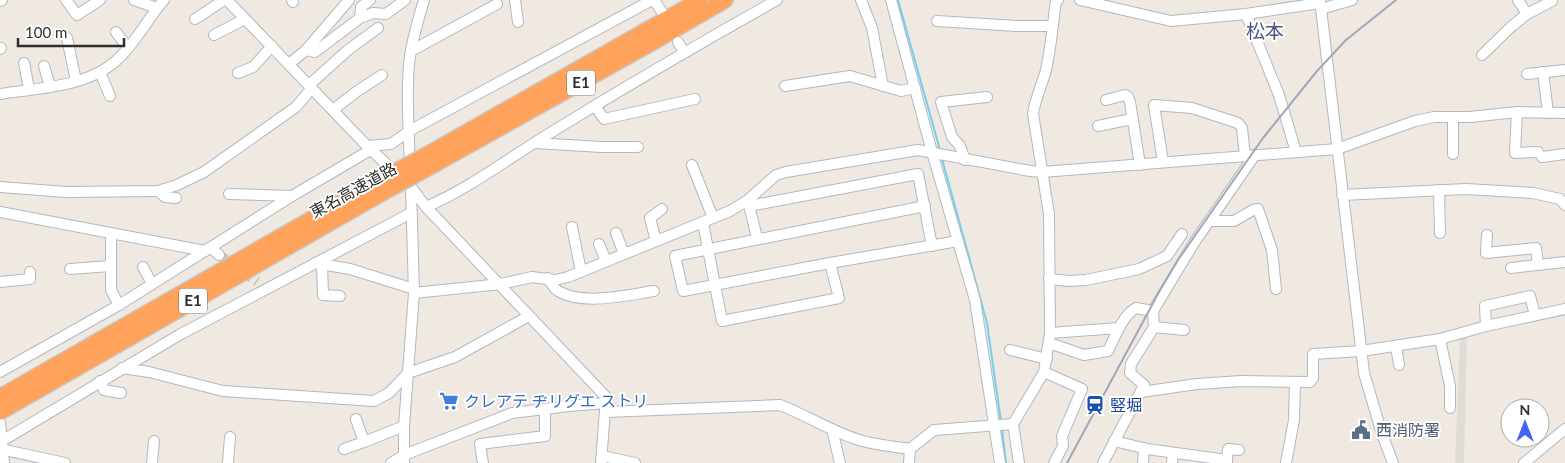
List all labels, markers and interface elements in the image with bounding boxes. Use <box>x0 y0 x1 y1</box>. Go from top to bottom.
scale bar <box>18 15 124 47</box>
district label: 松本 <box>1246 19 1284 42</box>
text: 100 m <box>25 23 67 41</box>
road number: E1 <box>567 70 595 96</box>
street label: 東名高速道路 <box>306 158 399 221</box>
road number: E1 <box>179 288 207 314</box>
supermarket icon: クレアテ ヂリグエ ストリ <box>438 390 460 412</box>
place label: クレアテ ヂリグエ ストリ <box>464 391 648 410</box>
station icon: 竪堀 <box>1084 394 1106 416</box>
place label: 竪堀 <box>1110 395 1142 414</box>
north arrow <box>1500 398 1550 448</box>
text: N <box>1520 401 1530 418</box>
public building icon: 西消防署 <box>1350 419 1372 441</box>
place label: 西消防署 <box>1376 420 1440 439</box>

